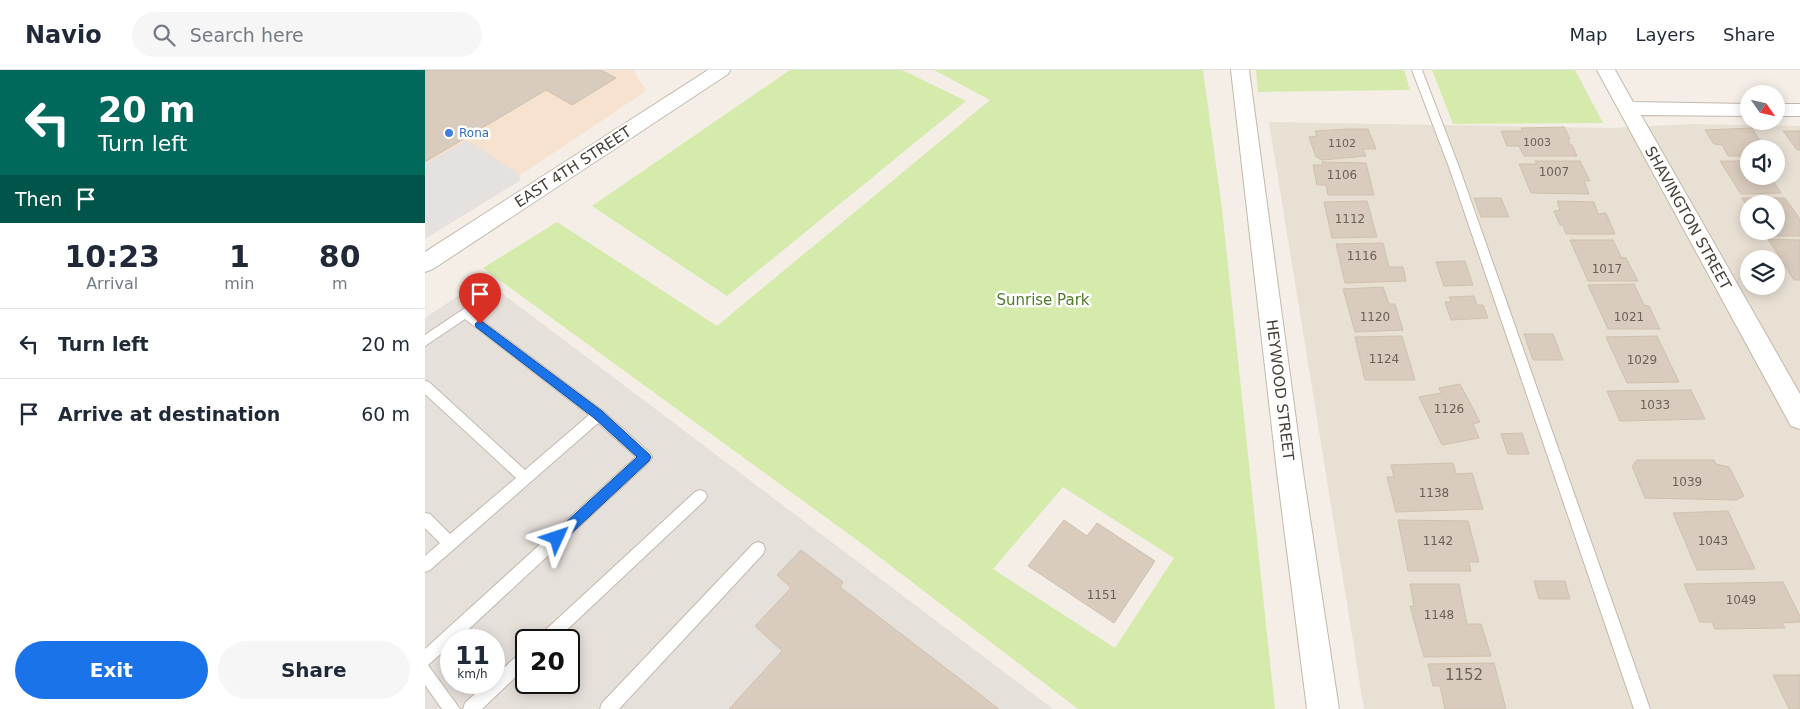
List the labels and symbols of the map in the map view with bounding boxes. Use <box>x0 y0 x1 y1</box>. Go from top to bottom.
north arrow <box>1740 85 1785 130</box>
street label: EAST 4TH STREET <box>511 122 635 211</box>
place label: Rona <box>459 126 489 140</box>
marker: Rona <box>443 127 455 139</box>
house number: 1003 <box>1523 136 1551 149</box>
house number: 1102 <box>1328 137 1356 150</box>
street label: SHAVINGTON STREET <box>1641 143 1735 294</box>
house number: 1007 <box>1539 165 1569 179</box>
house number: 1106 <box>1327 168 1357 182</box>
house number: 1112 <box>1335 212 1365 226</box>
house number: 1116 <box>1347 249 1377 263</box>
house number: 1017 <box>1592 262 1622 276</box>
pin <box>459 273 501 324</box>
park label: Sunrise Park <box>996 291 1090 309</box>
house number: 1120 <box>1360 310 1390 324</box>
house number: 1021 <box>1614 310 1644 324</box>
street label: HEYWOOD STREET <box>1262 318 1298 462</box>
house number: 1124 <box>1369 352 1399 366</box>
house number: 1029 <box>1627 353 1657 367</box>
house number: 1033 <box>1640 398 1670 412</box>
house number: 1126 <box>1434 402 1464 416</box>
house number: 1039 <box>1672 475 1702 489</box>
house number: 1138 <box>1419 486 1449 500</box>
position arrow <box>530 511 582 563</box>
house number: 1142 <box>1423 534 1453 548</box>
house number: 1043 <box>1698 534 1728 548</box>
house number: 1151 <box>1087 588 1117 602</box>
house number: 1049 <box>1726 593 1756 607</box>
house number: 1148 <box>1424 608 1454 622</box>
speed limit sign: 20 <box>515 629 580 694</box>
house number: 1152 <box>1445 666 1483 684</box>

